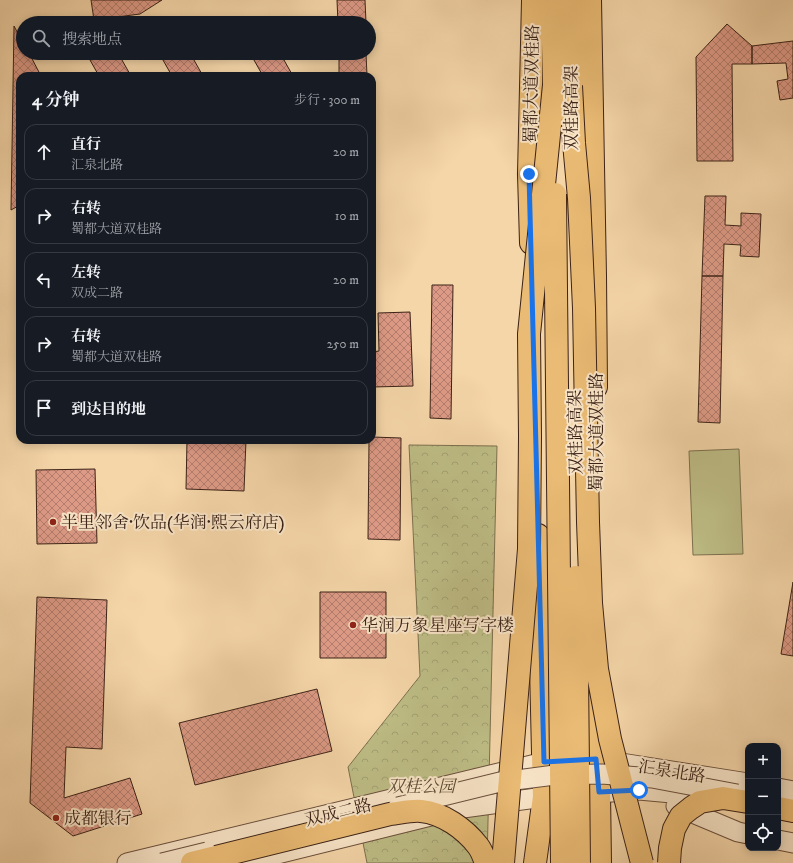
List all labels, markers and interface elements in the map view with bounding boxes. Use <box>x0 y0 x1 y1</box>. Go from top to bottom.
search box <box>16 16 376 60</box>
street label: 蜀都大道双桂路 <box>520 24 544 144</box>
icon: search <box>30 27 52 49</box>
text: 搜索地点 <box>62 30 122 49</box>
street label: 双桂路高架 <box>561 66 583 151</box>
text: 4 分钟 <box>32 89 79 111</box>
text: 步行 · 300 m <box>294 92 360 108</box>
text: 直行 <box>71 135 101 154</box>
icon: ahead <box>33 141 55 163</box>
text: 20 m <box>333 144 359 160</box>
text: 汇泉北路 <box>71 157 123 173</box>
route end <box>520 165 538 183</box>
text: 右转 <box>71 199 101 218</box>
icon: right <box>33 205 55 227</box>
text: 10 m <box>335 208 359 224</box>
text: 蜀都大道双桂路 <box>71 221 162 237</box>
text: 左转 <box>71 263 101 282</box>
icon: left <box>33 269 55 291</box>
text: 20 m <box>333 272 359 288</box>
text: 双成二路 <box>71 285 123 301</box>
text: 右转 <box>71 327 101 346</box>
icon: right <box>33 333 55 355</box>
text: 250 m <box>327 336 359 352</box>
text: 蜀都大道双桂路 <box>71 349 162 365</box>
street label: 蜀都大道双桂路 <box>586 373 608 492</box>
street label: 双桂路高架 <box>564 389 588 475</box>
icon: arrive <box>33 397 55 419</box>
text: 到达目的地 <box>71 400 146 419</box>
place label: 半里邻舍·饮品(华润·熙云府店) <box>61 512 285 534</box>
marker: 半里邻舍·饮品(华润·熙云府店) <box>48 517 58 527</box>
place label: 华润万象星座写字楼 <box>361 615 514 637</box>
marker: 华润万象星座写字楼 <box>348 620 358 630</box>
map controls <box>745 743 781 851</box>
button: + <box>745 743 781 779</box>
street label: 汇泉北路 <box>637 756 707 788</box>
park label: 双桂公园 <box>387 776 458 798</box>
button: − <box>745 779 781 815</box>
route start <box>630 781 648 799</box>
street label: 双成二路 <box>303 794 374 832</box>
place label: 成都银行 <box>64 808 132 830</box>
marker: 成都银行 <box>51 813 61 823</box>
button: locate <box>745 815 781 851</box>

